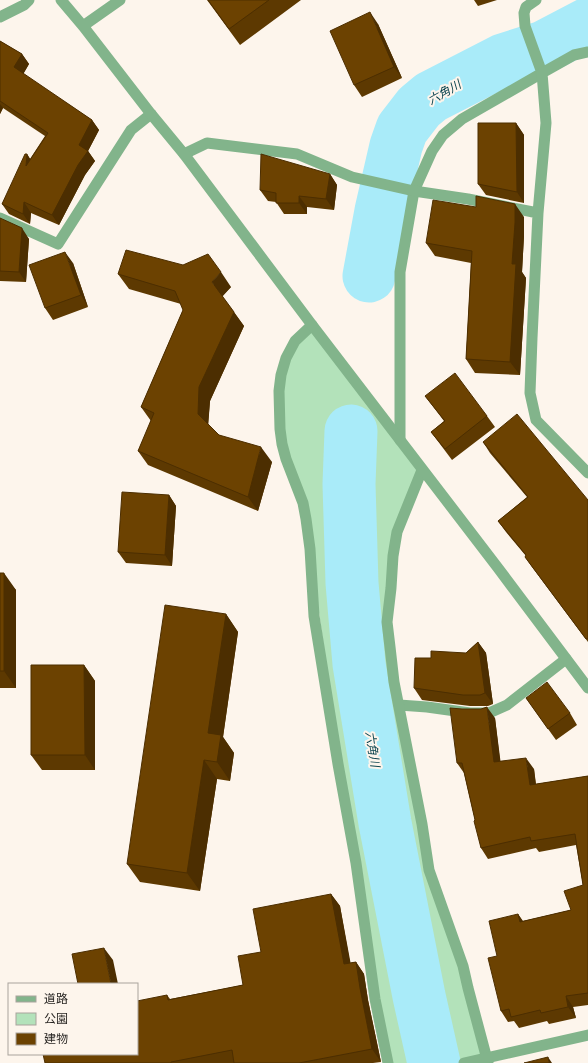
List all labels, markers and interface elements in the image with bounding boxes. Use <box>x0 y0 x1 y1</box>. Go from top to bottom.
water label: 六角川 <box>425 76 465 107</box>
water label: 六角川 <box>363 730 384 770</box>
legend <box>8 983 138 1055</box>
text: 道路 <box>44 991 68 1006</box>
text: 公園 <box>44 1011 68 1026</box>
text: 建物 <box>44 1031 68 1046</box>

